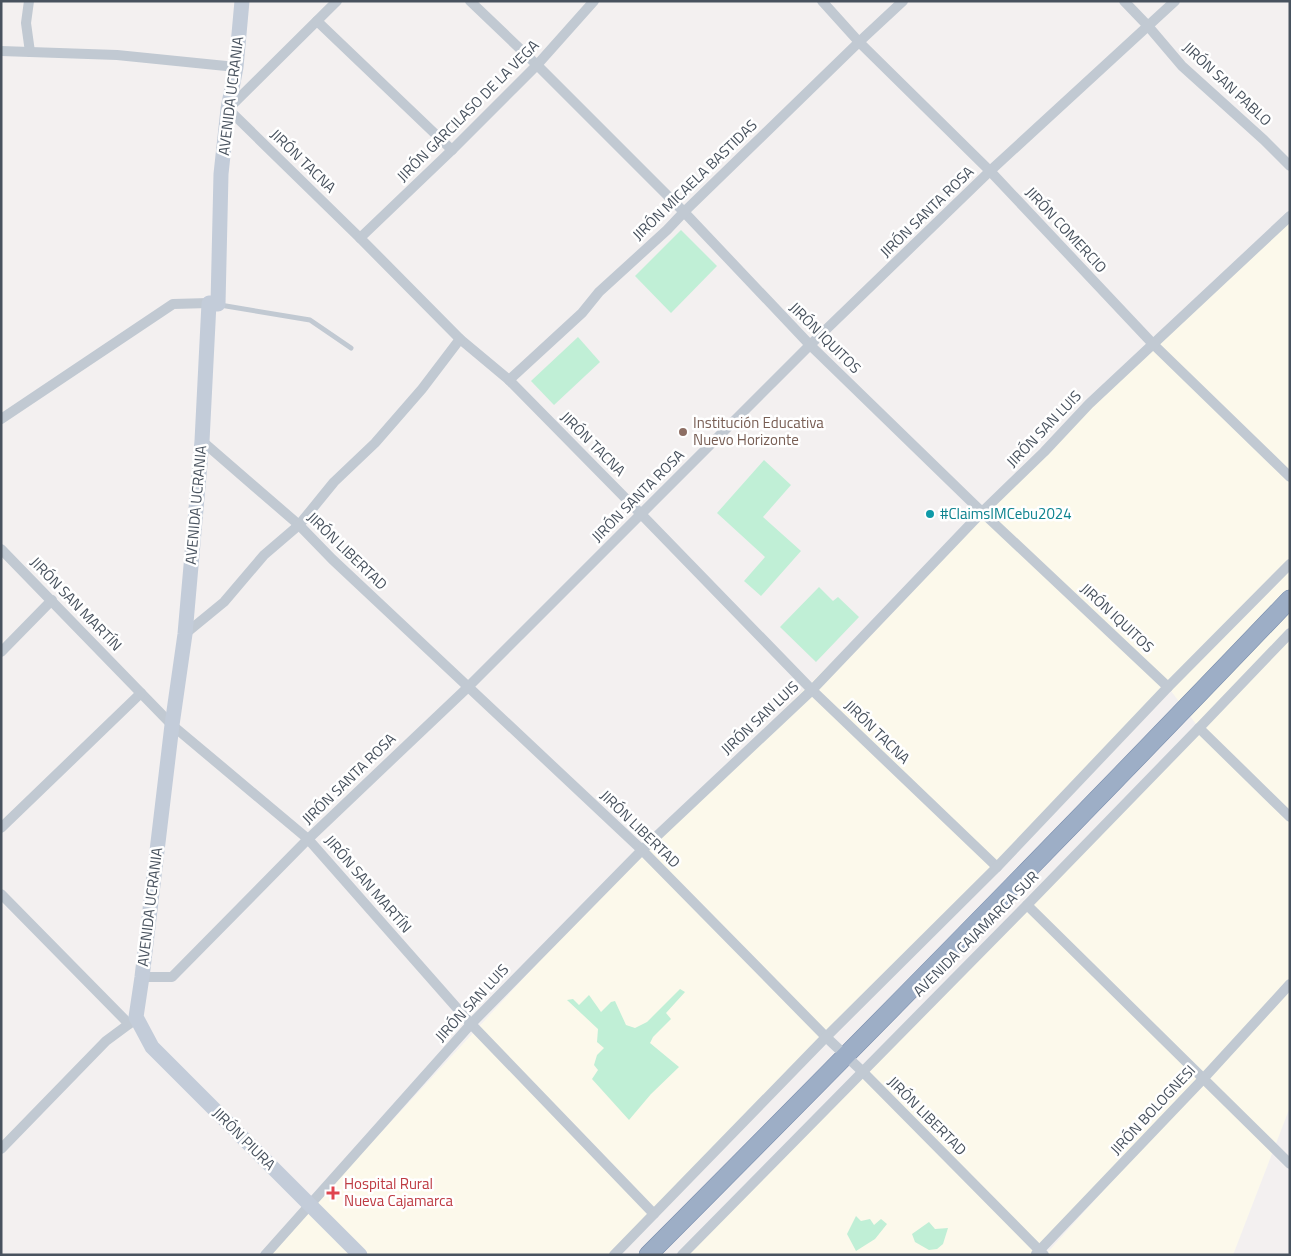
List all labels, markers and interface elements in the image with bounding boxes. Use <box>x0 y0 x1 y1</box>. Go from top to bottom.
street label: JIRÓN GARCILASO DE LA VEGA <box>391 34 544 187</box>
street label: AVENIDA UCRANIA <box>212 35 249 157</box>
street label: JIRÓN SAN PABLO <box>1178 36 1277 131</box>
street label: JIRÓN MICAELA BASTIDAS <box>627 114 762 245</box>
street label: JIRÓN TACNA <box>265 123 342 198</box>
street label: JIRÓN SANTA ROSA <box>874 161 979 263</box>
street label: JIRÓN COMERCIO <box>1020 181 1112 278</box>
street label: JIRÓN IQUITOS <box>784 297 866 379</box>
street label: JIRÓN SAN LUIS <box>1001 385 1086 472</box>
street label: JIRÓN TACNA <box>556 406 631 481</box>
place label: Institución Educativa Nuevo Horizonte <box>693 411 824 451</box>
marker: Institución Educativa Nuevo Horizonte <box>677 426 689 438</box>
street label: AVENIDA UCRANIA <box>179 444 212 566</box>
street label: JIRÓN SANTA ROSA <box>586 444 689 547</box>
place label: #ClaimsIMCebu2024 <box>940 502 1072 525</box>
street label: JIRÓN LIBERTAD <box>302 506 393 595</box>
marker: #ClaimsIMCebu2024 <box>924 508 936 520</box>
street label: JIRÓN SAN MARTÍN <box>25 551 127 656</box>
street label: JIRÓN IQUITOS <box>1075 577 1159 658</box>
street label: JIRÓN SAN LUIS <box>715 675 804 760</box>
street label: JIRÓN TACNA <box>839 694 916 769</box>
street label: JIRÓN SANTA ROSA <box>296 728 401 830</box>
street label: JIRÓN LIBERTAD <box>595 784 686 873</box>
street label: JIRÓN SAN MARTÍN <box>319 830 418 938</box>
street label: AVENIDA UCRANIA <box>131 846 168 968</box>
street label: AVENIDA CAJAMARCA SUR <box>908 866 1044 1002</box>
street label: JIRÓN SAN LUIS <box>429 958 514 1047</box>
street label: JIRÓN BOLOGNESI <box>1105 1059 1201 1160</box>
street label: JIRÓN LIBERTAD <box>882 1071 972 1161</box>
street label: JIRÓN PIURA <box>208 1102 281 1175</box>
place label: Hospital Rural Nueva Cajamarca <box>344 1172 454 1212</box>
marker: Hospital Rural Nueva Cajamarca <box>326 1186 340 1200</box>

